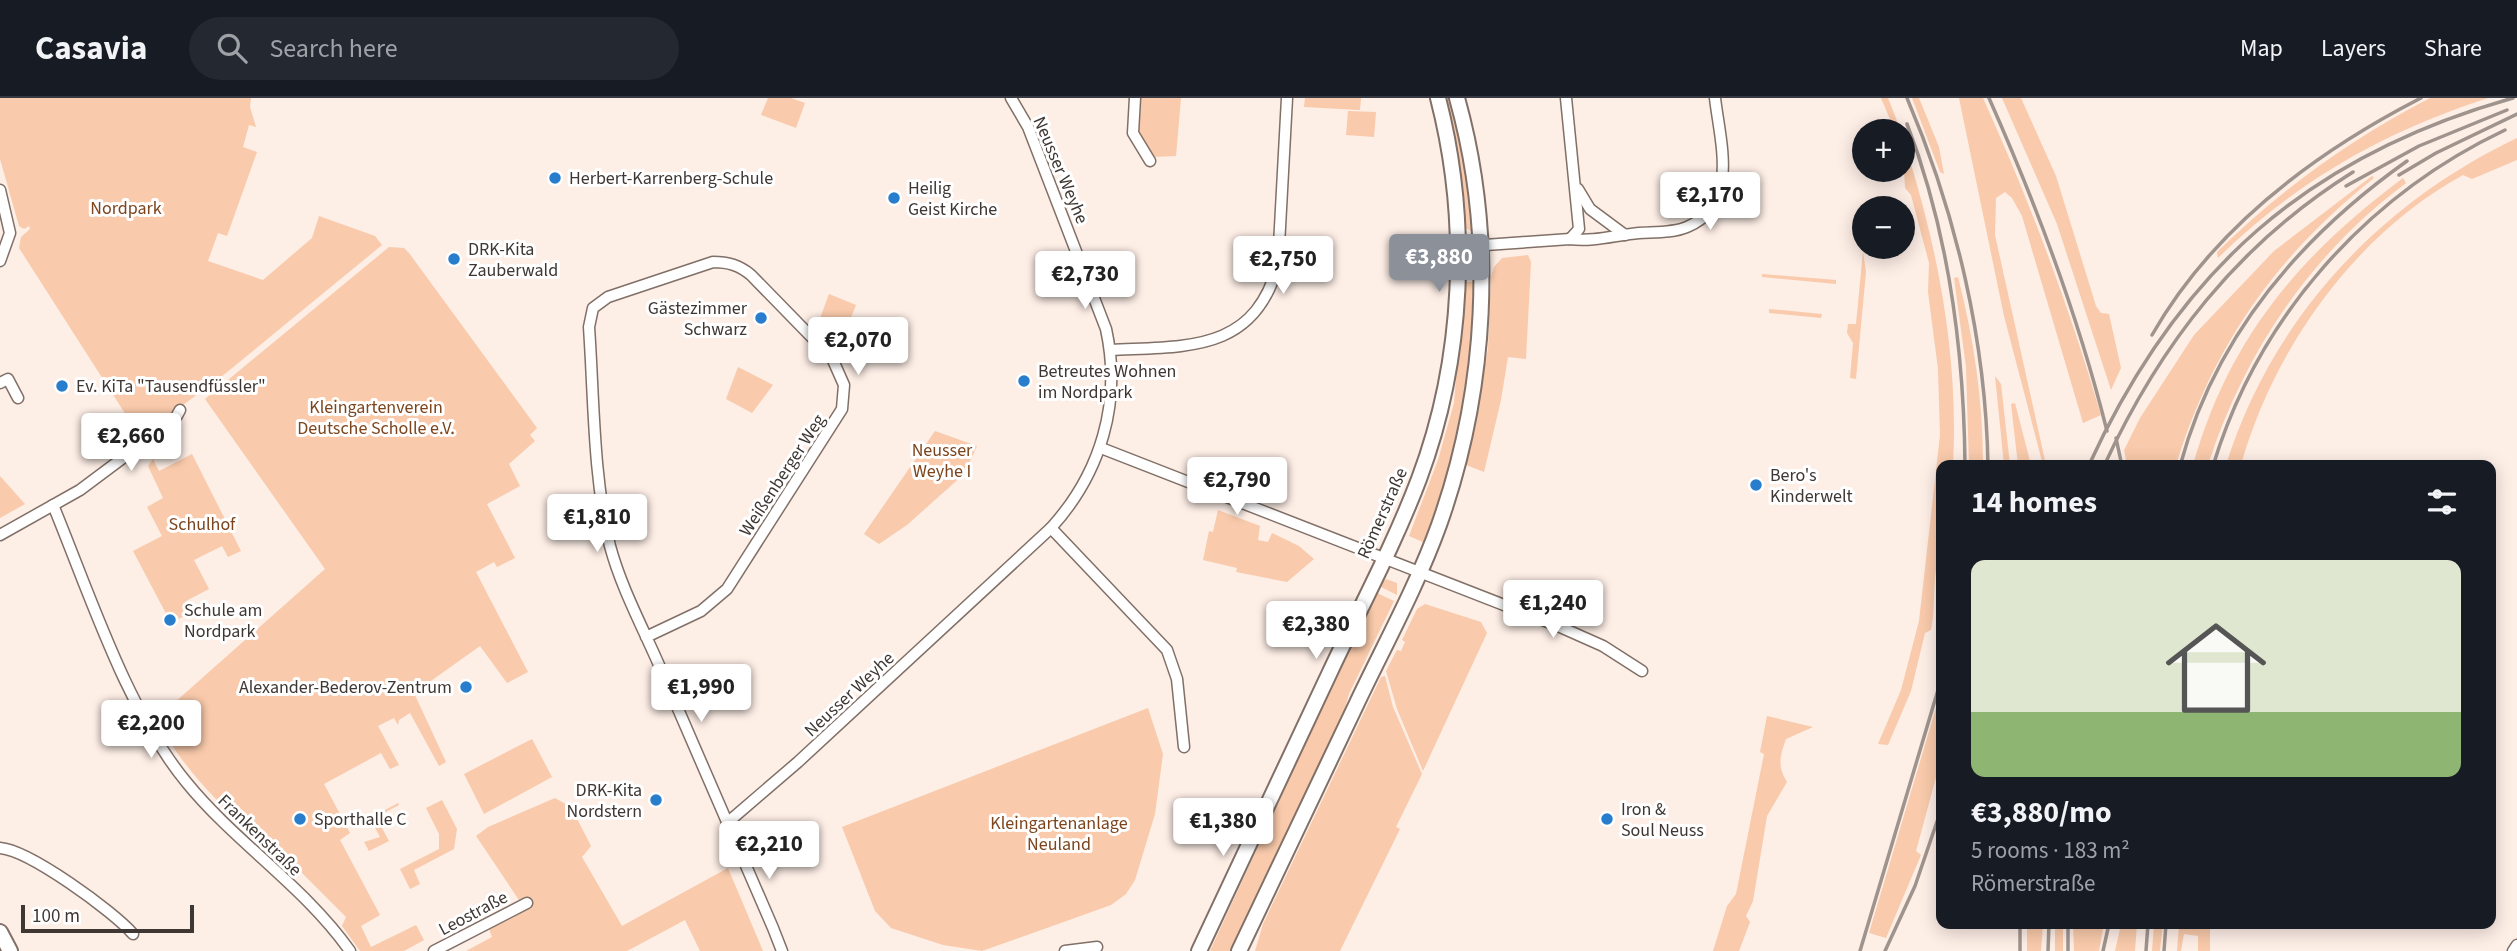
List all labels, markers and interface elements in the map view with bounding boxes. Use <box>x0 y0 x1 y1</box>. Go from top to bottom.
search box <box>189 17 679 80</box>
text: Casavia <box>35 25 147 72</box>
icon: search <box>213 29 251 67</box>
text: Search here <box>269 30 398 67</box>
text: Map <box>2240 31 2283 66</box>
text: Layers <box>2321 31 2386 66</box>
text: Share <box>2424 31 2482 66</box>
street label: Neusser Weyhe <box>1027 113 1094 228</box>
map controls <box>1852 119 1915 259</box>
button: + <box>1852 119 1915 182</box>
place label: Herbert-Karrenberg-Schule <box>569 166 773 191</box>
marker: Herbert-Karrenberg-Schule <box>547 170 563 186</box>
pin: €2,170 <box>1653 172 1767 232</box>
place label: Heilig Geist Kirche <box>908 176 997 222</box>
text: €2,170 <box>1676 178 1744 211</box>
marker: Heilig Geist Kirche <box>886 190 902 206</box>
park label: Nordpark <box>90 196 162 221</box>
button: − <box>1852 196 1915 259</box>
pin: €3,880 <box>1382 234 1496 294</box>
pin: €2,750 <box>1226 236 1340 296</box>
place label: DRK-Kita Zauberwald <box>468 237 558 283</box>
text: €3,880 <box>1405 240 1473 273</box>
text: €2,750 <box>1249 242 1317 275</box>
marker: DRK-Kita Zauberwald <box>446 251 462 267</box>
pin: €2,730 <box>1028 252 1142 311</box>
text: €2,730 <box>1051 257 1119 290</box>
place label: Gästezimmer Schwarz <box>648 296 748 342</box>
marker: Gästezimmer Schwarz <box>753 310 769 326</box>
pin: €2,070 <box>801 317 915 377</box>
text: €2,070 <box>824 323 892 356</box>
place label: Betreutes Wohnen im Nordpark <box>1038 359 1176 405</box>
marker: Betreutes Wohnen im Nordpark <box>1016 373 1032 389</box>
place label: Ev. KiTa "Tausendfüssler" <box>76 374 266 399</box>
marker: Ev. KiTa "Tausendfüssler" <box>54 378 70 394</box>
park label: Kleingartenverein Deutsche Scholle e.V. <box>297 395 455 441</box>
street label: Weißenberger Weg <box>733 409 831 541</box>
pin: €2,660 <box>74 414 188 473</box>
text: €2,660 <box>97 419 165 452</box>
park label: Neusser Weyhe I <box>912 438 973 484</box>
pin: €2,790 <box>1180 458 1294 517</box>
text: €2,790 <box>1203 463 1271 496</box>
place label: Bero's Kinderwelt <box>1770 463 1853 509</box>
street label: Römerstraße <box>1351 464 1414 563</box>
marker: Bero's Kinderwelt <box>1748 477 1764 493</box>
text: 14 homes <box>1971 481 2097 524</box>
icon: filters <box>2423 483 2461 521</box>
pin: €1,810 <box>540 494 654 554</box>
text: €1,810 <box>563 500 631 533</box>
park label: Schulhof <box>169 512 236 537</box>
pin: €1,240 <box>1496 580 1610 640</box>
text: €1,240 <box>1519 586 1587 619</box>
place label: Schule am Nordpark <box>184 598 263 644</box>
pin: €2,380 <box>1259 602 1373 661</box>
icon: home <box>2153 605 2279 731</box>
text: €2,380 <box>1282 607 1350 640</box>
marker: Schule am Nordpark <box>162 612 178 628</box>
street label: Neusser Weyhe <box>799 646 900 743</box>
pin: €1,990 <box>644 664 758 724</box>
text: €1,990 <box>667 670 735 703</box>
place label: Alexander-Bederov-Zentrum <box>239 675 452 700</box>
marker: Alexander-Bederov-Zentrum <box>458 679 474 695</box>
pin: €2,200 <box>94 700 208 760</box>
text: €2,200 <box>117 706 185 739</box>
place label: DRK-Kita Nordstern <box>567 778 642 824</box>
street label: Frankenstraße <box>212 789 307 882</box>
text: €3,880/mo <box>1971 791 2112 834</box>
marker: DRK-Kita Nordstern <box>648 792 664 808</box>
place label: Iron & Soul Neuss <box>1621 797 1704 843</box>
pin: €1,380 <box>1166 798 1280 858</box>
text: €1,380 <box>1189 804 1257 837</box>
place label: Sporthalle C <box>314 807 407 832</box>
marker: Sporthalle C <box>292 811 308 827</box>
park label: Kleingartenanlage Neuland <box>990 811 1128 857</box>
marker: Iron & Soul Neuss <box>1599 811 1615 827</box>
pin: €2,210 <box>712 822 826 881</box>
text: €2,210 <box>735 827 803 860</box>
text: 5 rooms · 183 m² <box>1971 834 2130 867</box>
text: Römerstraße <box>1971 867 2095 900</box>
street label: Leostraße <box>434 885 512 942</box>
scale bar <box>21 902 194 934</box>
text: 100 m <box>32 903 80 930</box>

